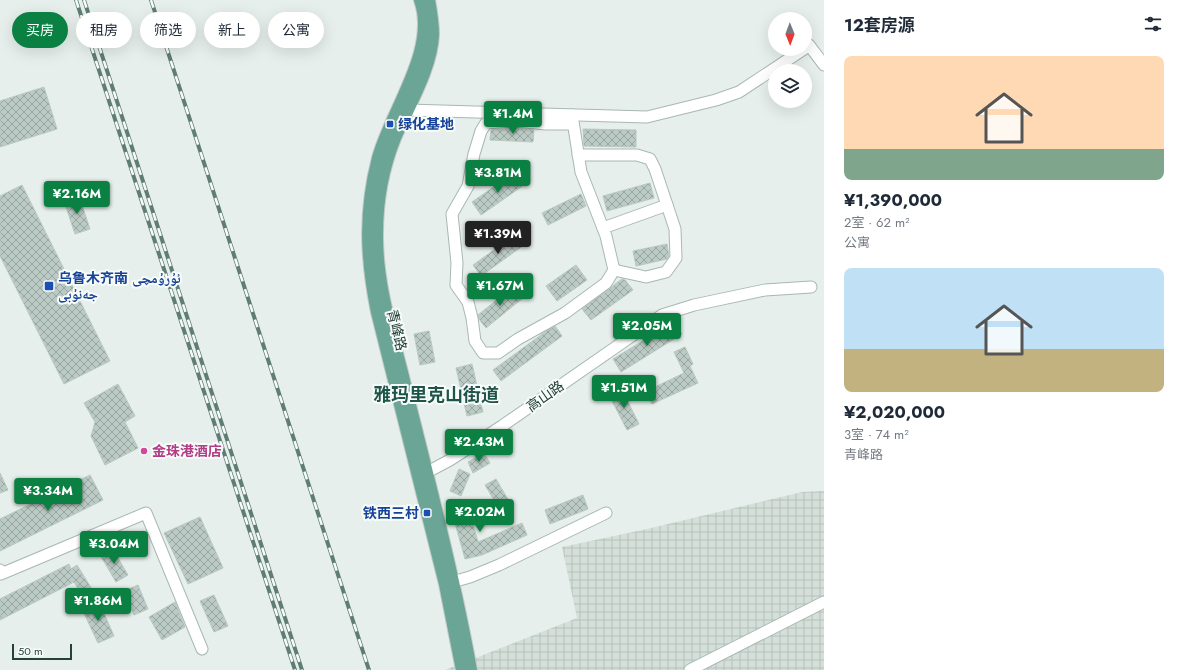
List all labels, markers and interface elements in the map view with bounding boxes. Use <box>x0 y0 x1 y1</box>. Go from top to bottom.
chip: 买房 <box>12 12 68 48</box>
chip: 租房 <box>76 12 132 48</box>
chip: 筛选 <box>140 12 196 48</box>
chip: 新上 <box>204 12 260 48</box>
chip: 公寓 <box>268 12 324 48</box>
north arrow <box>768 12 812 56</box>
map controls <box>768 12 812 108</box>
text: 12套房源 <box>844 13 915 37</box>
icon: filters <box>1142 13 1164 35</box>
button: layers <box>768 64 812 108</box>
icon: home <box>968 82 1040 154</box>
pin: ¥1.4M <box>485 101 541 135</box>
text: ¥1.4M <box>493 104 533 123</box>
place label: 绿化基地 <box>398 114 454 134</box>
marker: 绿化基地 <box>385 119 395 129</box>
pin: ¥3.81M <box>465 160 531 194</box>
text: ¥3.81M <box>474 163 522 182</box>
pin: ¥2.16M <box>44 181 110 215</box>
text: ¥2.16M <box>53 184 101 203</box>
text: ¥1,390,000 <box>844 188 942 212</box>
text: 2室 · 62 m² <box>844 213 910 232</box>
pin: ¥1.39M <box>465 221 531 255</box>
text: ¥1.39M <box>474 224 522 243</box>
text: 公寓 <box>844 233 870 252</box>
place label: 乌鲁木齐南 ئۇرۇمچى جەنۇبى <box>58 268 181 304</box>
pin: ¥1.67M <box>467 273 533 307</box>
text: ¥1.67M <box>476 276 524 295</box>
marker: 乌鲁木齐南 ئۇرۇمچى جەنۇبى <box>43 280 55 292</box>
icon: home <box>968 294 1040 366</box>
street label: 青峰路 <box>382 307 412 353</box>
pin: ¥2.05M <box>614 313 680 347</box>
text: ¥2.05M <box>622 316 672 335</box>
pin: ¥1.51M <box>591 375 657 409</box>
street label: 高山路 <box>522 376 568 416</box>
text: ¥1.51M <box>601 378 647 397</box>
district label: 雅玛里克山街道 <box>373 382 499 408</box>
text: ¥2,020,000 <box>844 400 945 424</box>
text: 3室 · 74 m² <box>844 425 909 444</box>
pin: ¥2.43M <box>446 429 512 463</box>
text: ¥2.43M <box>454 432 504 451</box>
place label: 金珠港酒店 <box>152 441 222 461</box>
text: 青峰路 <box>844 445 883 464</box>
marker: 金珠港酒店 <box>139 446 149 456</box>
pin: ¥3.34M <box>15 478 81 512</box>
text: ¥3.34M <box>23 481 73 500</box>
pin: ¥2.02M <box>447 499 513 533</box>
text: ¥2.02M <box>455 502 505 521</box>
place label: 铁西三村 <box>363 503 419 523</box>
marker: 铁西三村 <box>422 508 432 518</box>
pin: ¥3.04M <box>81 531 147 565</box>
text: ¥3.04M <box>89 534 139 553</box>
pin: ¥1.86M <box>65 588 131 622</box>
text: ¥1.86M <box>74 591 122 610</box>
scale bar <box>12 642 72 661</box>
text: 50 m <box>18 643 43 659</box>

